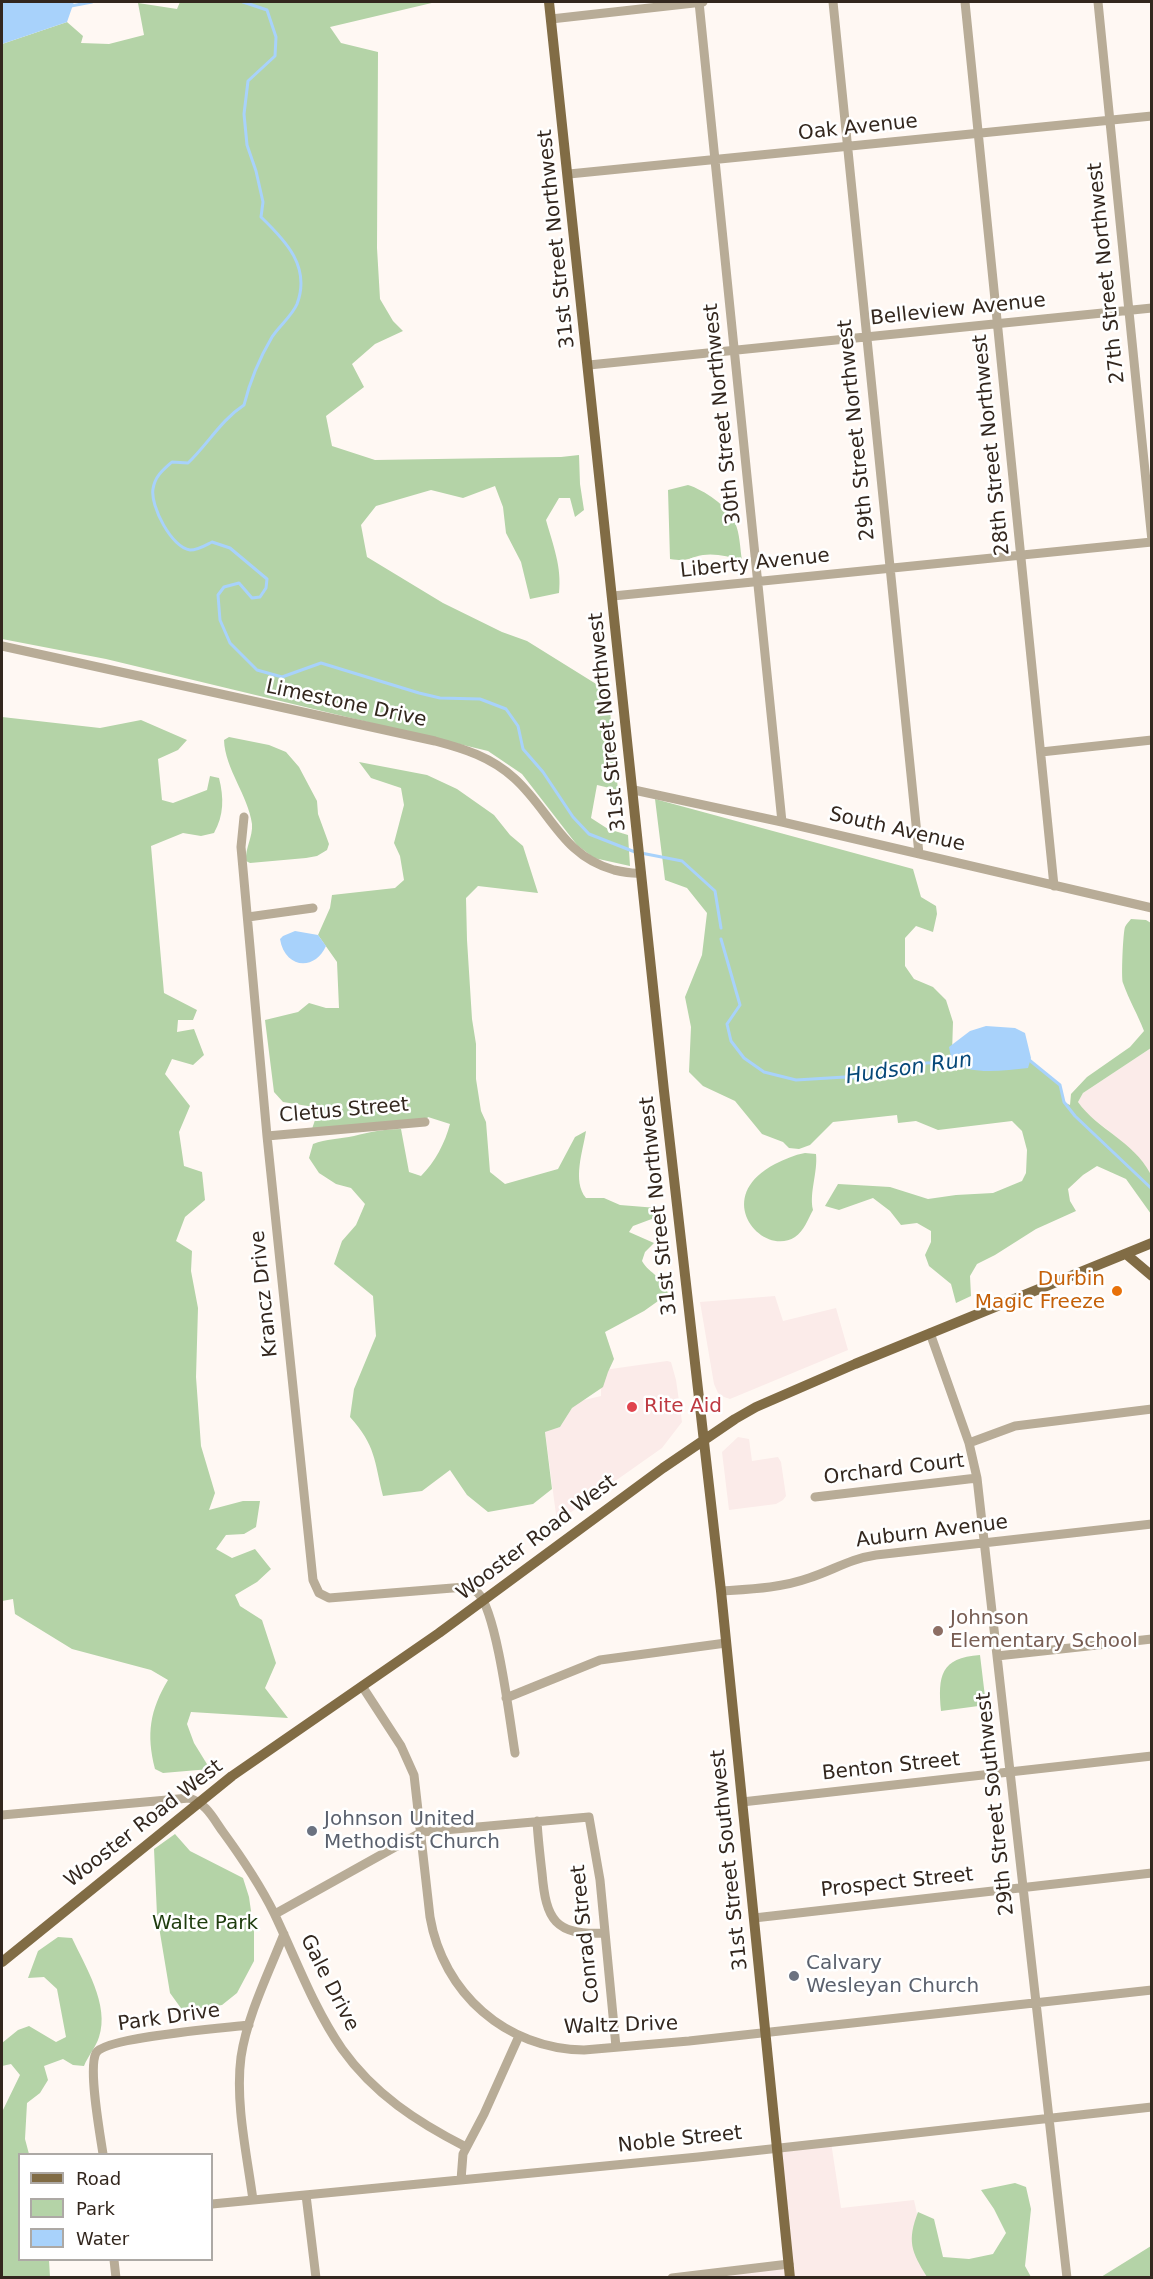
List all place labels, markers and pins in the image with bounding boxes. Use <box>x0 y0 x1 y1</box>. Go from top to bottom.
place label: Durbin Magic Freeze <box>975 1268 1105 1315</box>
marker: Durbin Magic Freeze <box>1110 1284 1124 1298</box>
place label: Rite Aid <box>644 1395 722 1419</box>
marker: Rite Aid <box>625 1400 639 1414</box>
place label: Johnson Elementary School <box>950 1607 1138 1654</box>
marker: Johnson Elementary School <box>931 1624 945 1638</box>
place label: Johnson United Methodist Church <box>324 1808 500 1855</box>
marker: Johnson United Methodist Church <box>305 1824 319 1838</box>
place label: Calvary Wesleyan Church <box>806 1952 979 1999</box>
marker: Calvary Wesleyan Church <box>787 1969 801 1983</box>

